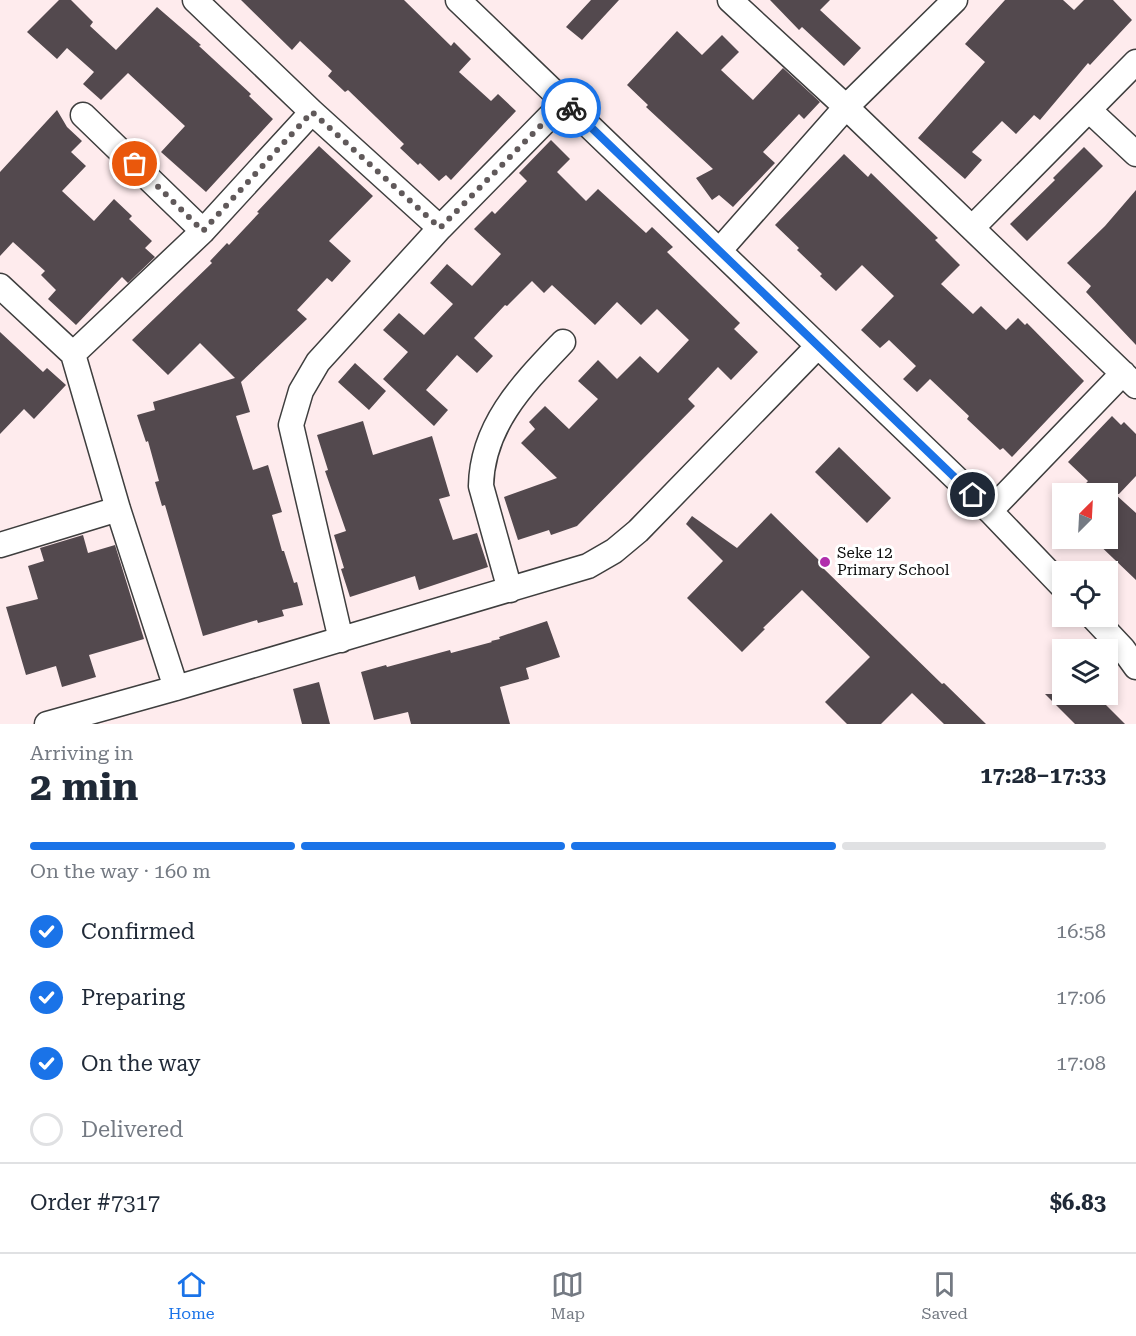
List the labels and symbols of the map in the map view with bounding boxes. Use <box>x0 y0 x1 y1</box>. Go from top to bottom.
courier <box>541 78 601 138</box>
pin <box>109 138 160 189</box>
pin <box>947 469 998 520</box>
north arrow <box>1052 483 1118 549</box>
place label: Seke 12 Primary School <box>837 544 950 579</box>
marker: Seke 12 Primary School <box>818 555 832 569</box>

